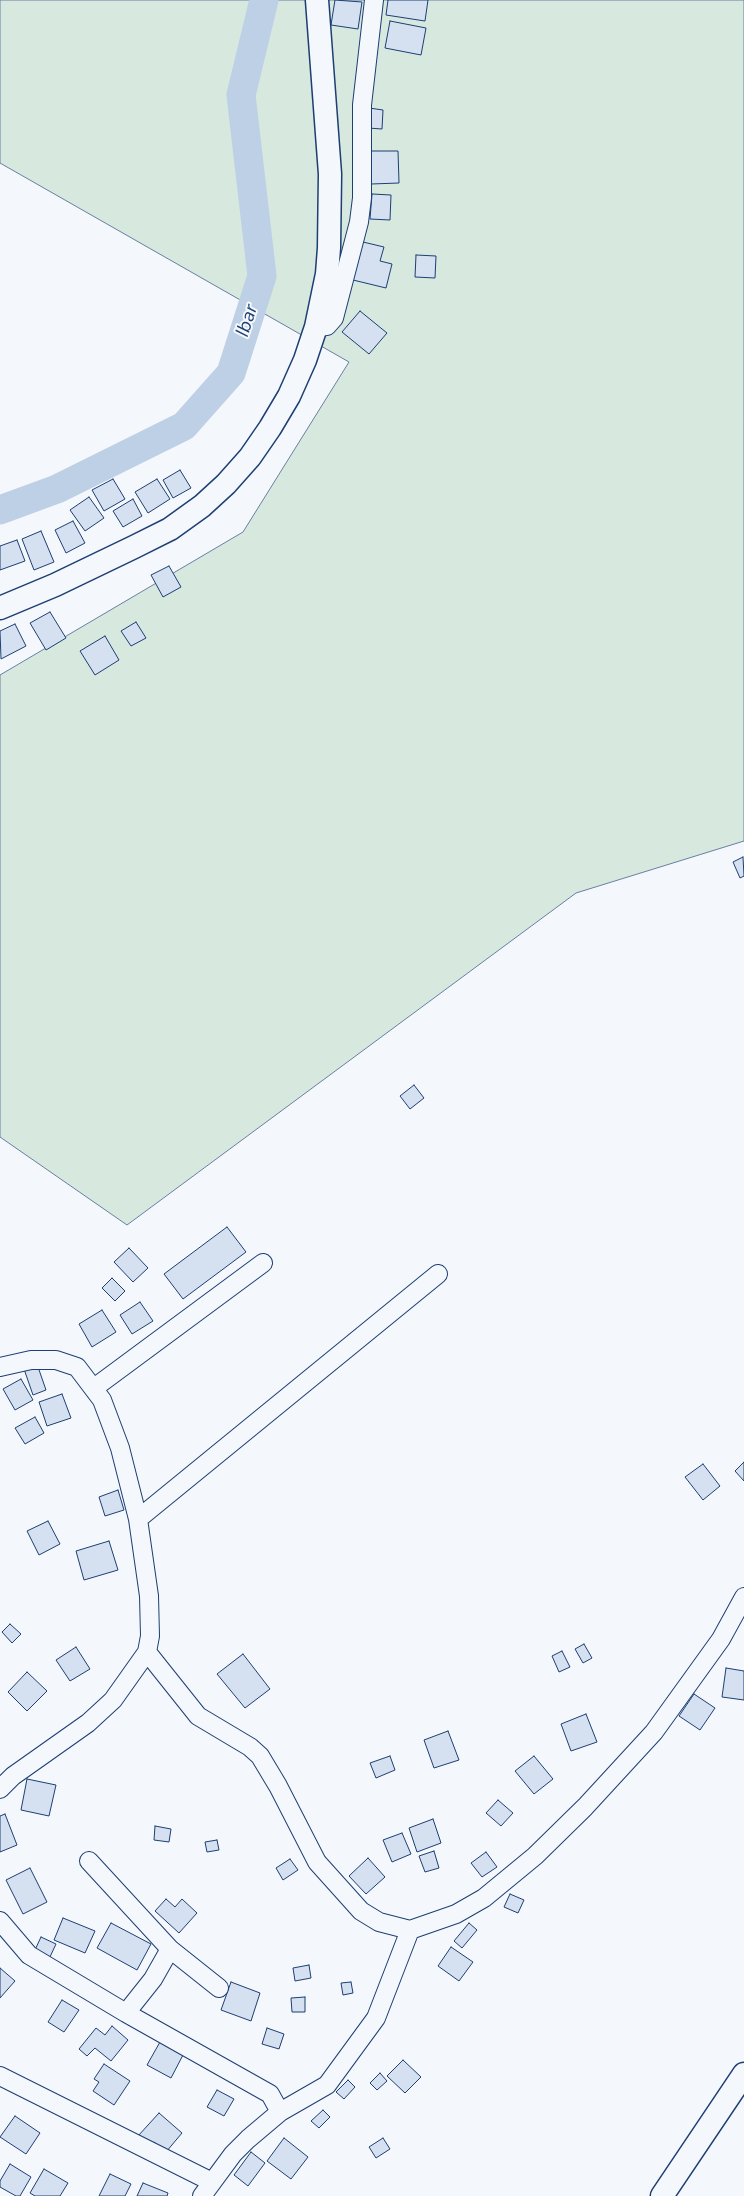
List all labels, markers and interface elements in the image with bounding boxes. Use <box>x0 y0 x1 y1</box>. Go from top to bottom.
water label: Ibar <box>232 302 264 340</box>

